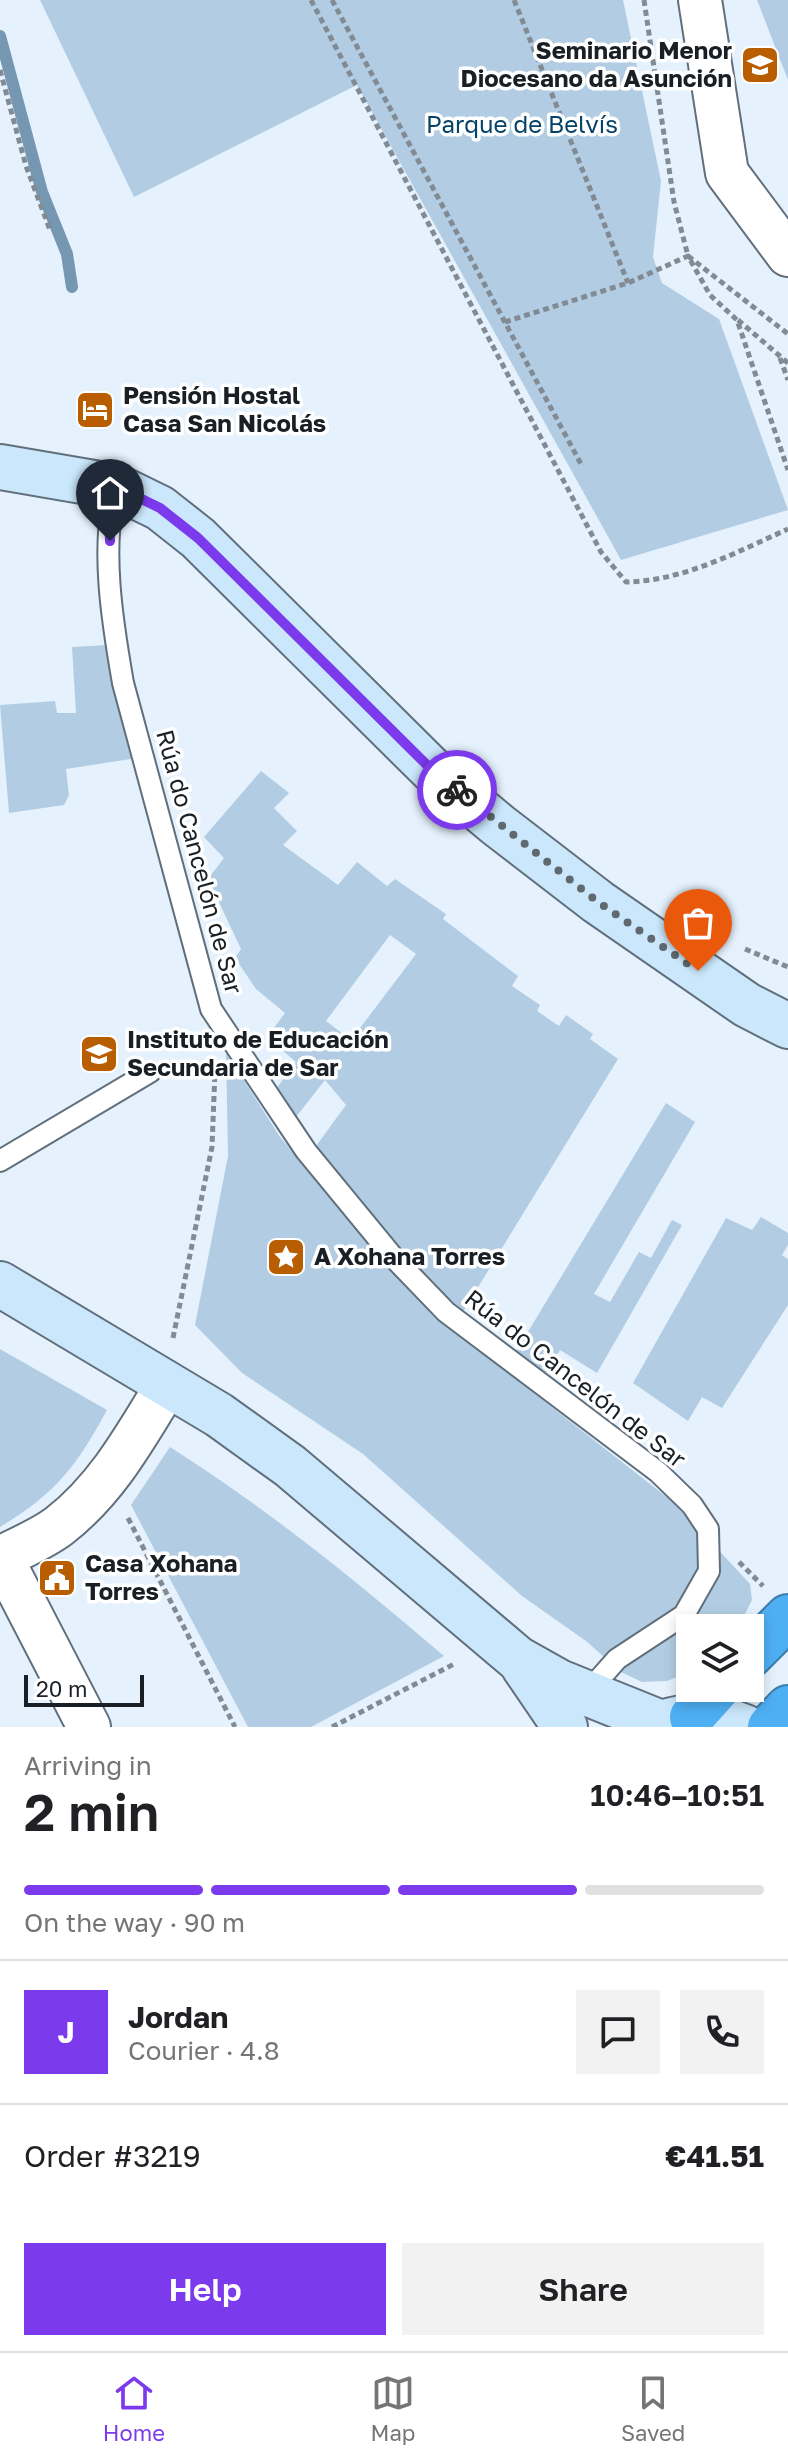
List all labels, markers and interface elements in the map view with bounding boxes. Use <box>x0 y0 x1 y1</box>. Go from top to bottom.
place label: Seminario Menor Diocesano da Asunción <box>460 35 732 92</box>
school or university icon: Seminario Menor Diocesano da Asunción <box>739 44 781 86</box>
park label: Parque de Belvís <box>426 109 618 138</box>
place label: Pensión Hostal Casa San Nicolás <box>123 380 326 437</box>
hotel icon: Pensión Hostal Casa San Nicolás <box>74 389 116 431</box>
pin <box>76 459 144 541</box>
icon: home <box>88 471 132 515</box>
street label: Rúa do Cancelón de Sar <box>151 726 250 997</box>
courier <box>417 750 497 830</box>
icon: bike <box>435 768 479 812</box>
pin <box>664 889 732 971</box>
icon: bag <box>676 901 720 945</box>
place label: Instituto de Educación Secundaria de Sar <box>127 1024 389 1081</box>
school or university icon: Instituto de Educación Secundaria de Sar <box>78 1033 120 1075</box>
place icon: A Xohana Torres <box>265 1236 307 1278</box>
place label: A Xohana Torres <box>314 1241 505 1270</box>
street label: Rúa do Cancelón de Sar <box>460 1283 692 1473</box>
place label: Casa Xohana Torres <box>85 1548 237 1605</box>
public building icon: Casa Xohana Torres <box>36 1557 78 1599</box>
map controls <box>676 1614 764 1702</box>
button: layers <box>676 1614 764 1702</box>
scale bar <box>24 1671 144 1707</box>
text: 20 m <box>36 1675 87 1702</box>
text: Arriving in <box>24 1750 152 1781</box>
text: 10:46–10:51 <box>590 1777 764 1813</box>
text: 2 min <box>24 1780 159 1842</box>
text: On the way · 90 m <box>24 1907 245 1938</box>
button: chat <box>576 1990 660 2074</box>
button: phone <box>680 1990 764 2074</box>
text: Jordan <box>128 1999 228 2035</box>
text: J <box>57 2014 75 2050</box>
text: Courier · 4.8 <box>128 2035 280 2066</box>
text: Order #3219 <box>24 2138 201 2174</box>
text: €41.51 <box>665 2138 764 2174</box>
button: Help <box>24 2243 386 2335</box>
button: Share <box>402 2243 764 2335</box>
tab: Home <box>103 2371 165 2446</box>
tab: Map <box>371 2371 415 2446</box>
tab: Saved <box>621 2371 685 2446</box>

